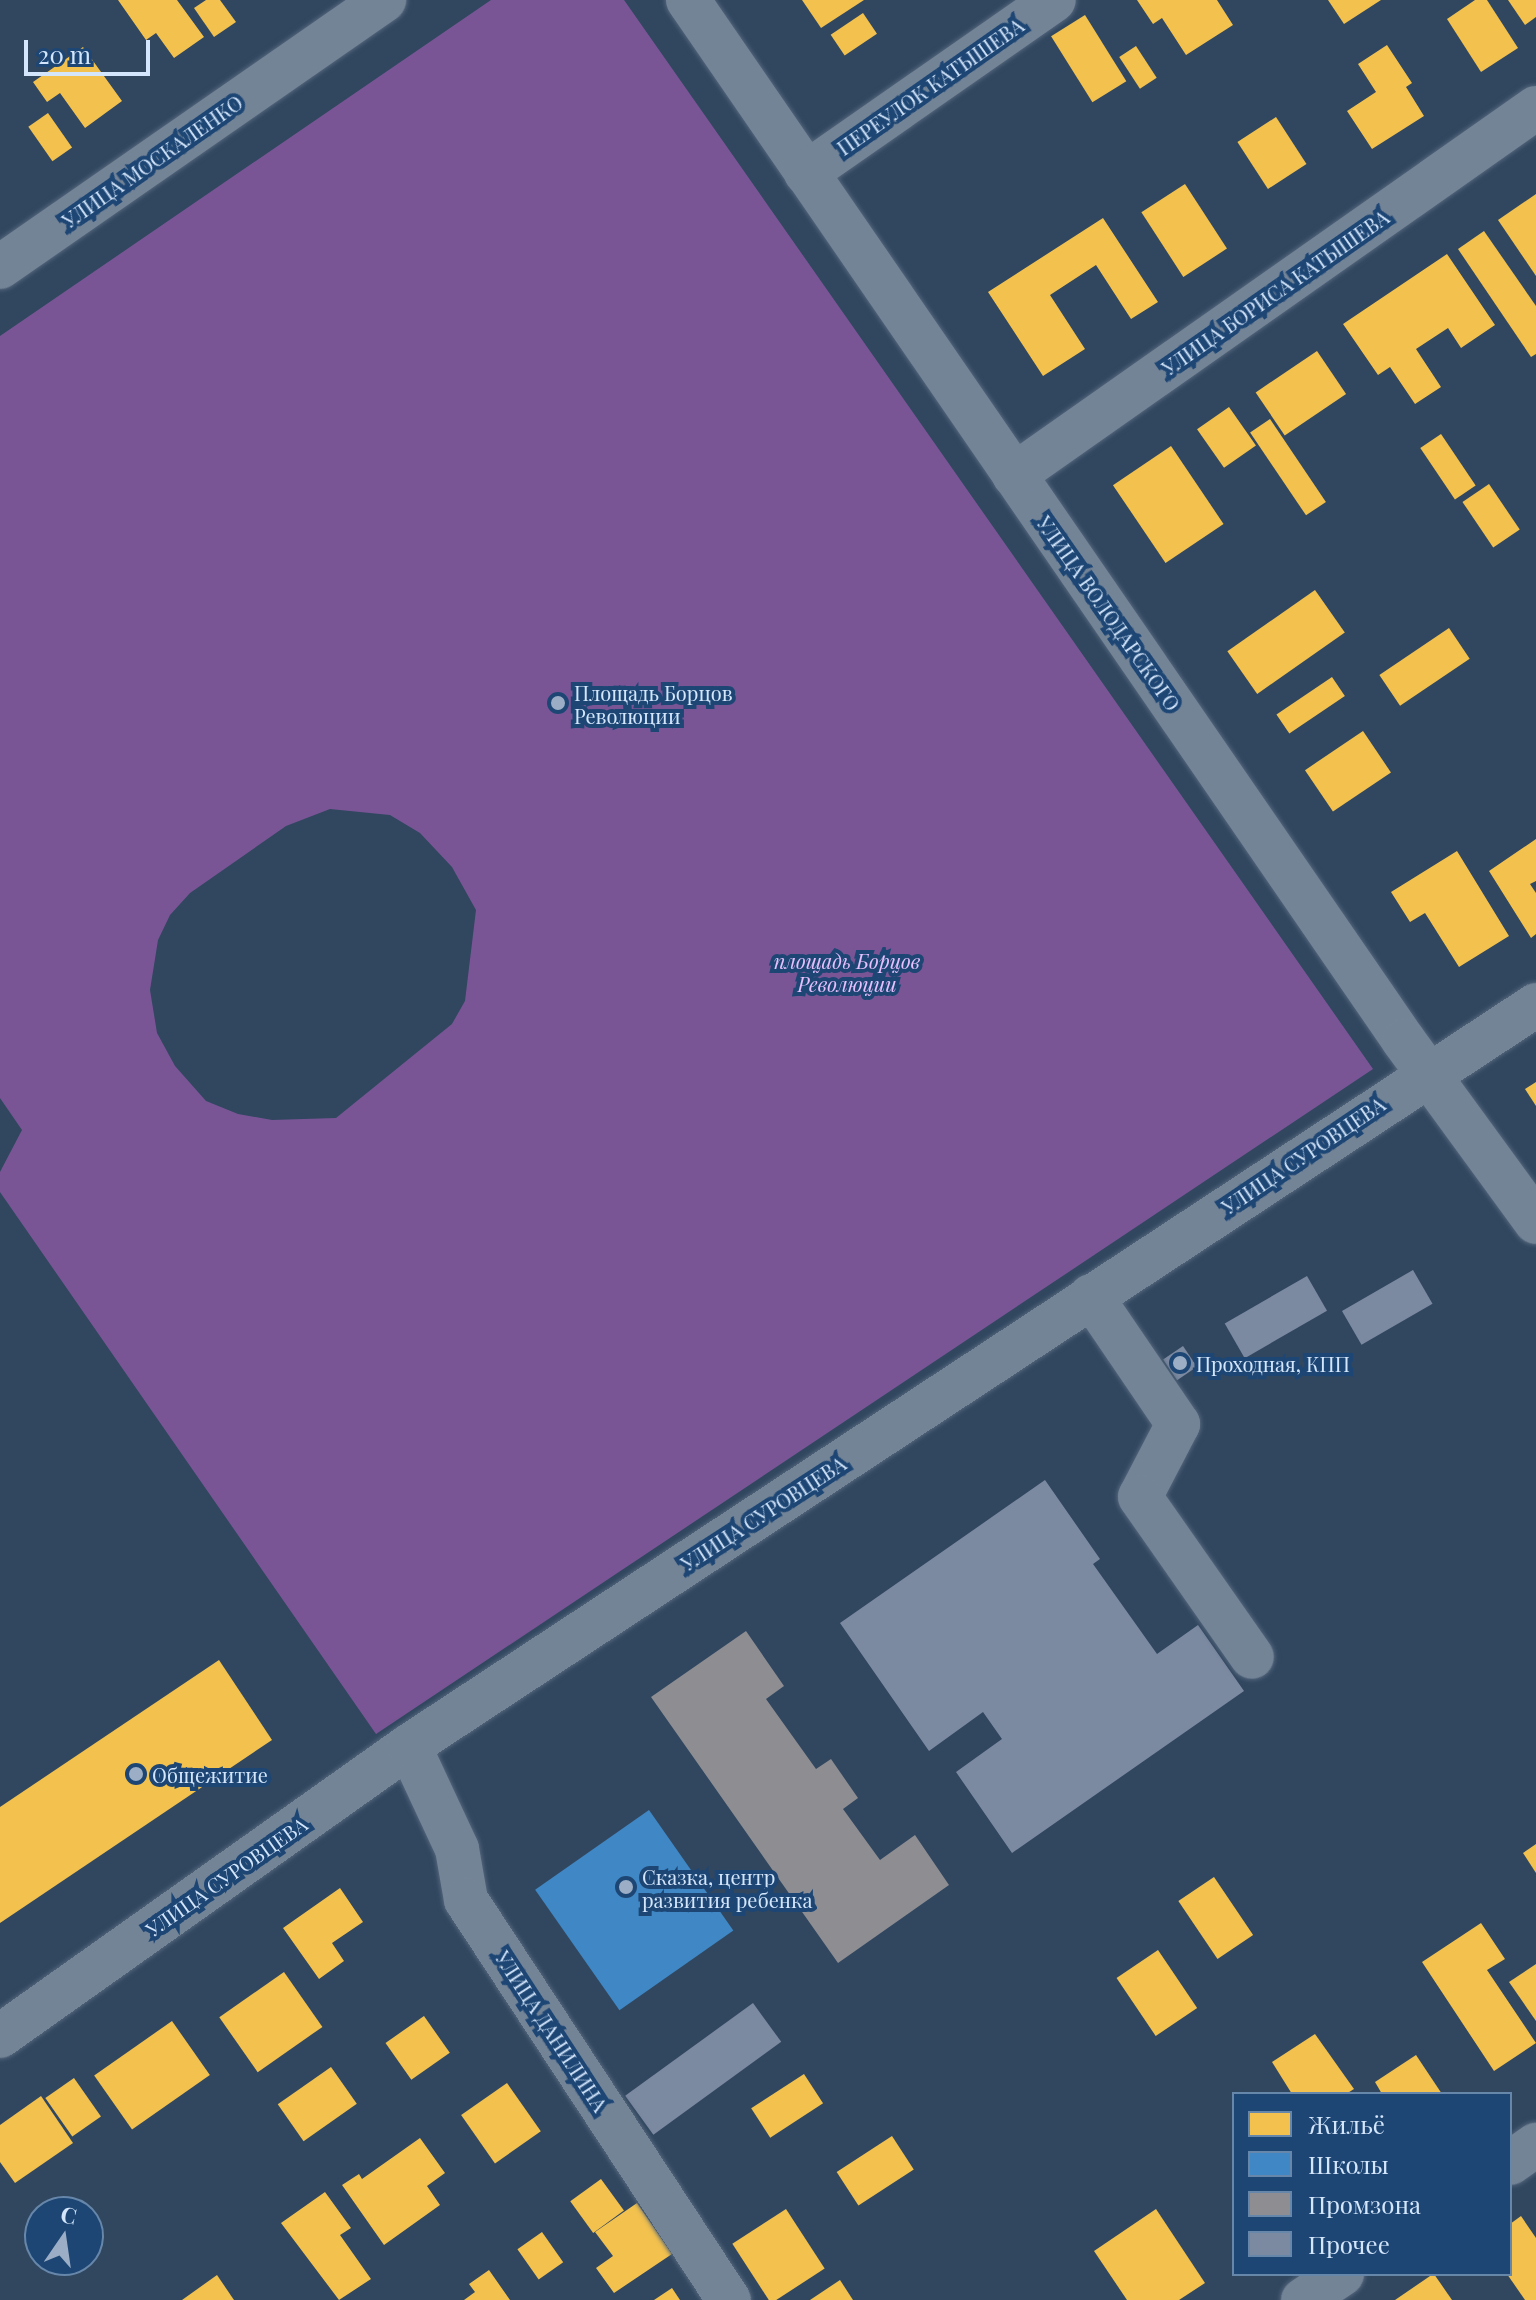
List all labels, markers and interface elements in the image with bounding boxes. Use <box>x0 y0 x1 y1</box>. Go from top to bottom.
street label: ПЕРЕУЛОК КАТЫШЕВА <box>832 12 1028 160</box>
scale bar <box>28 24 154 74</box>
text: 20 m <box>38 38 91 70</box>
street label: УЛИЦА МОСКАЛЕНКО <box>57 90 247 232</box>
street label: УЛИЦА БОРИСА КАТЫШЕВА <box>1157 204 1393 380</box>
street label: УЛИЦА ВОЛОДАРСКОГО <box>1033 511 1185 715</box>
place label: Площадь Борцов Революции <box>574 680 733 727</box>
marker: Площадь Борцов Революции <box>549 694 567 712</box>
park label: площадь Борцов Революции <box>774 948 920 995</box>
street label: УЛИЦА СУРОВЦЕВА <box>1217 1092 1389 1218</box>
place label: Проходная, КПП <box>1196 1351 1350 1375</box>
marker: Проходная, КПП <box>1171 1354 1189 1372</box>
street label: УЛИЦА СУРОВЦЕВА <box>676 1451 850 1575</box>
place label: Общежитие <box>152 1762 268 1786</box>
marker: Общежитие <box>127 1765 145 1783</box>
street label: УЛИЦА СУРОВЦЕВА <box>141 1811 311 1941</box>
place label: Сказка, центр развития ребенка <box>642 1864 812 1911</box>
marker: Сказка, центр развития ребенка <box>617 1878 635 1896</box>
street label: УЛИЦА ДАНИЛИНА <box>491 1946 613 2116</box>
legend <box>1232 2092 1512 2276</box>
text: Жильё <box>1308 2108 1385 2140</box>
text: Школы <box>1308 2148 1389 2180</box>
text: Промзона <box>1308 2188 1421 2220</box>
north arrow <box>24 2196 104 2276</box>
text: С <box>58 2198 80 2231</box>
text: Прочее <box>1308 2228 1390 2260</box>

